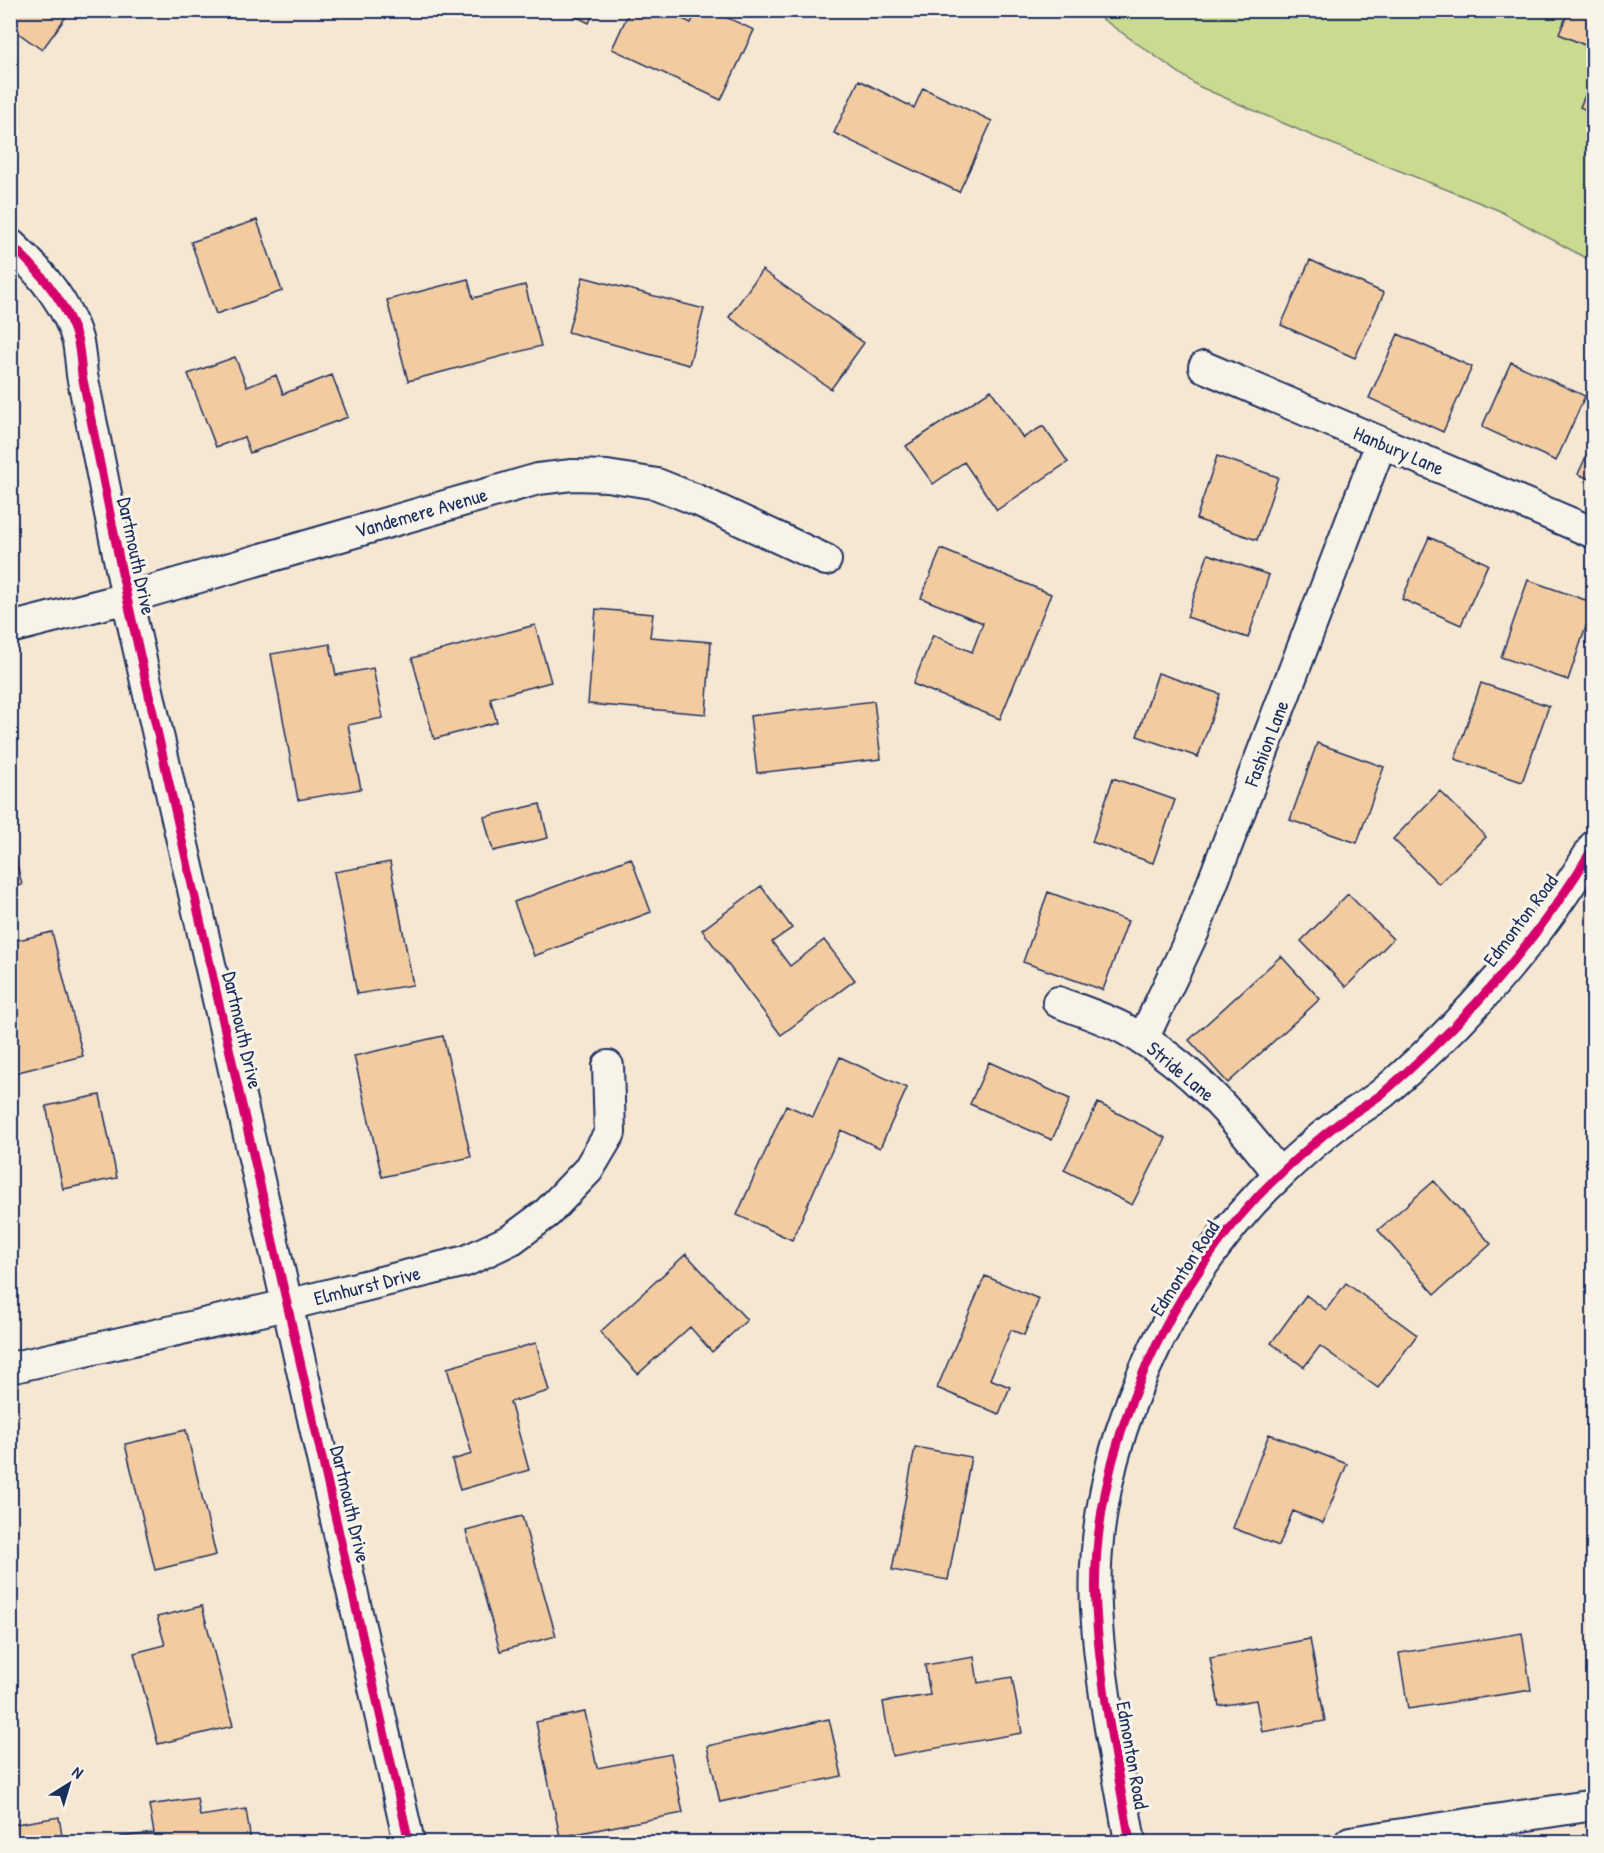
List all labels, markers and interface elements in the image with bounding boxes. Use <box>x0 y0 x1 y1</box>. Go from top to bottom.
street label: Hanbury Lane <box>1350 419 1448 481</box>
street label: Vandemere Avenue <box>352 480 490 544</box>
street label: Dartmouth Drive <box>111 495 163 617</box>
street label: Fashion Lane <box>1237 696 1295 791</box>
street label: Edmonton Road <box>1477 868 1564 972</box>
street label: Dartmouth Drive <box>216 969 270 1091</box>
street label: Stride Lane <box>1141 1035 1221 1107</box>
street label: Edmonton Road <box>1143 1215 1225 1321</box>
street label: Elmhurst Drive <box>311 1259 423 1311</box>
street label: Dartmouth Drive <box>324 1443 378 1565</box>
street label: Edmonton Road <box>1110 1699 1156 1811</box>
north arrow <box>39 1754 99 1814</box>
text: N <box>68 1761 88 1784</box>

